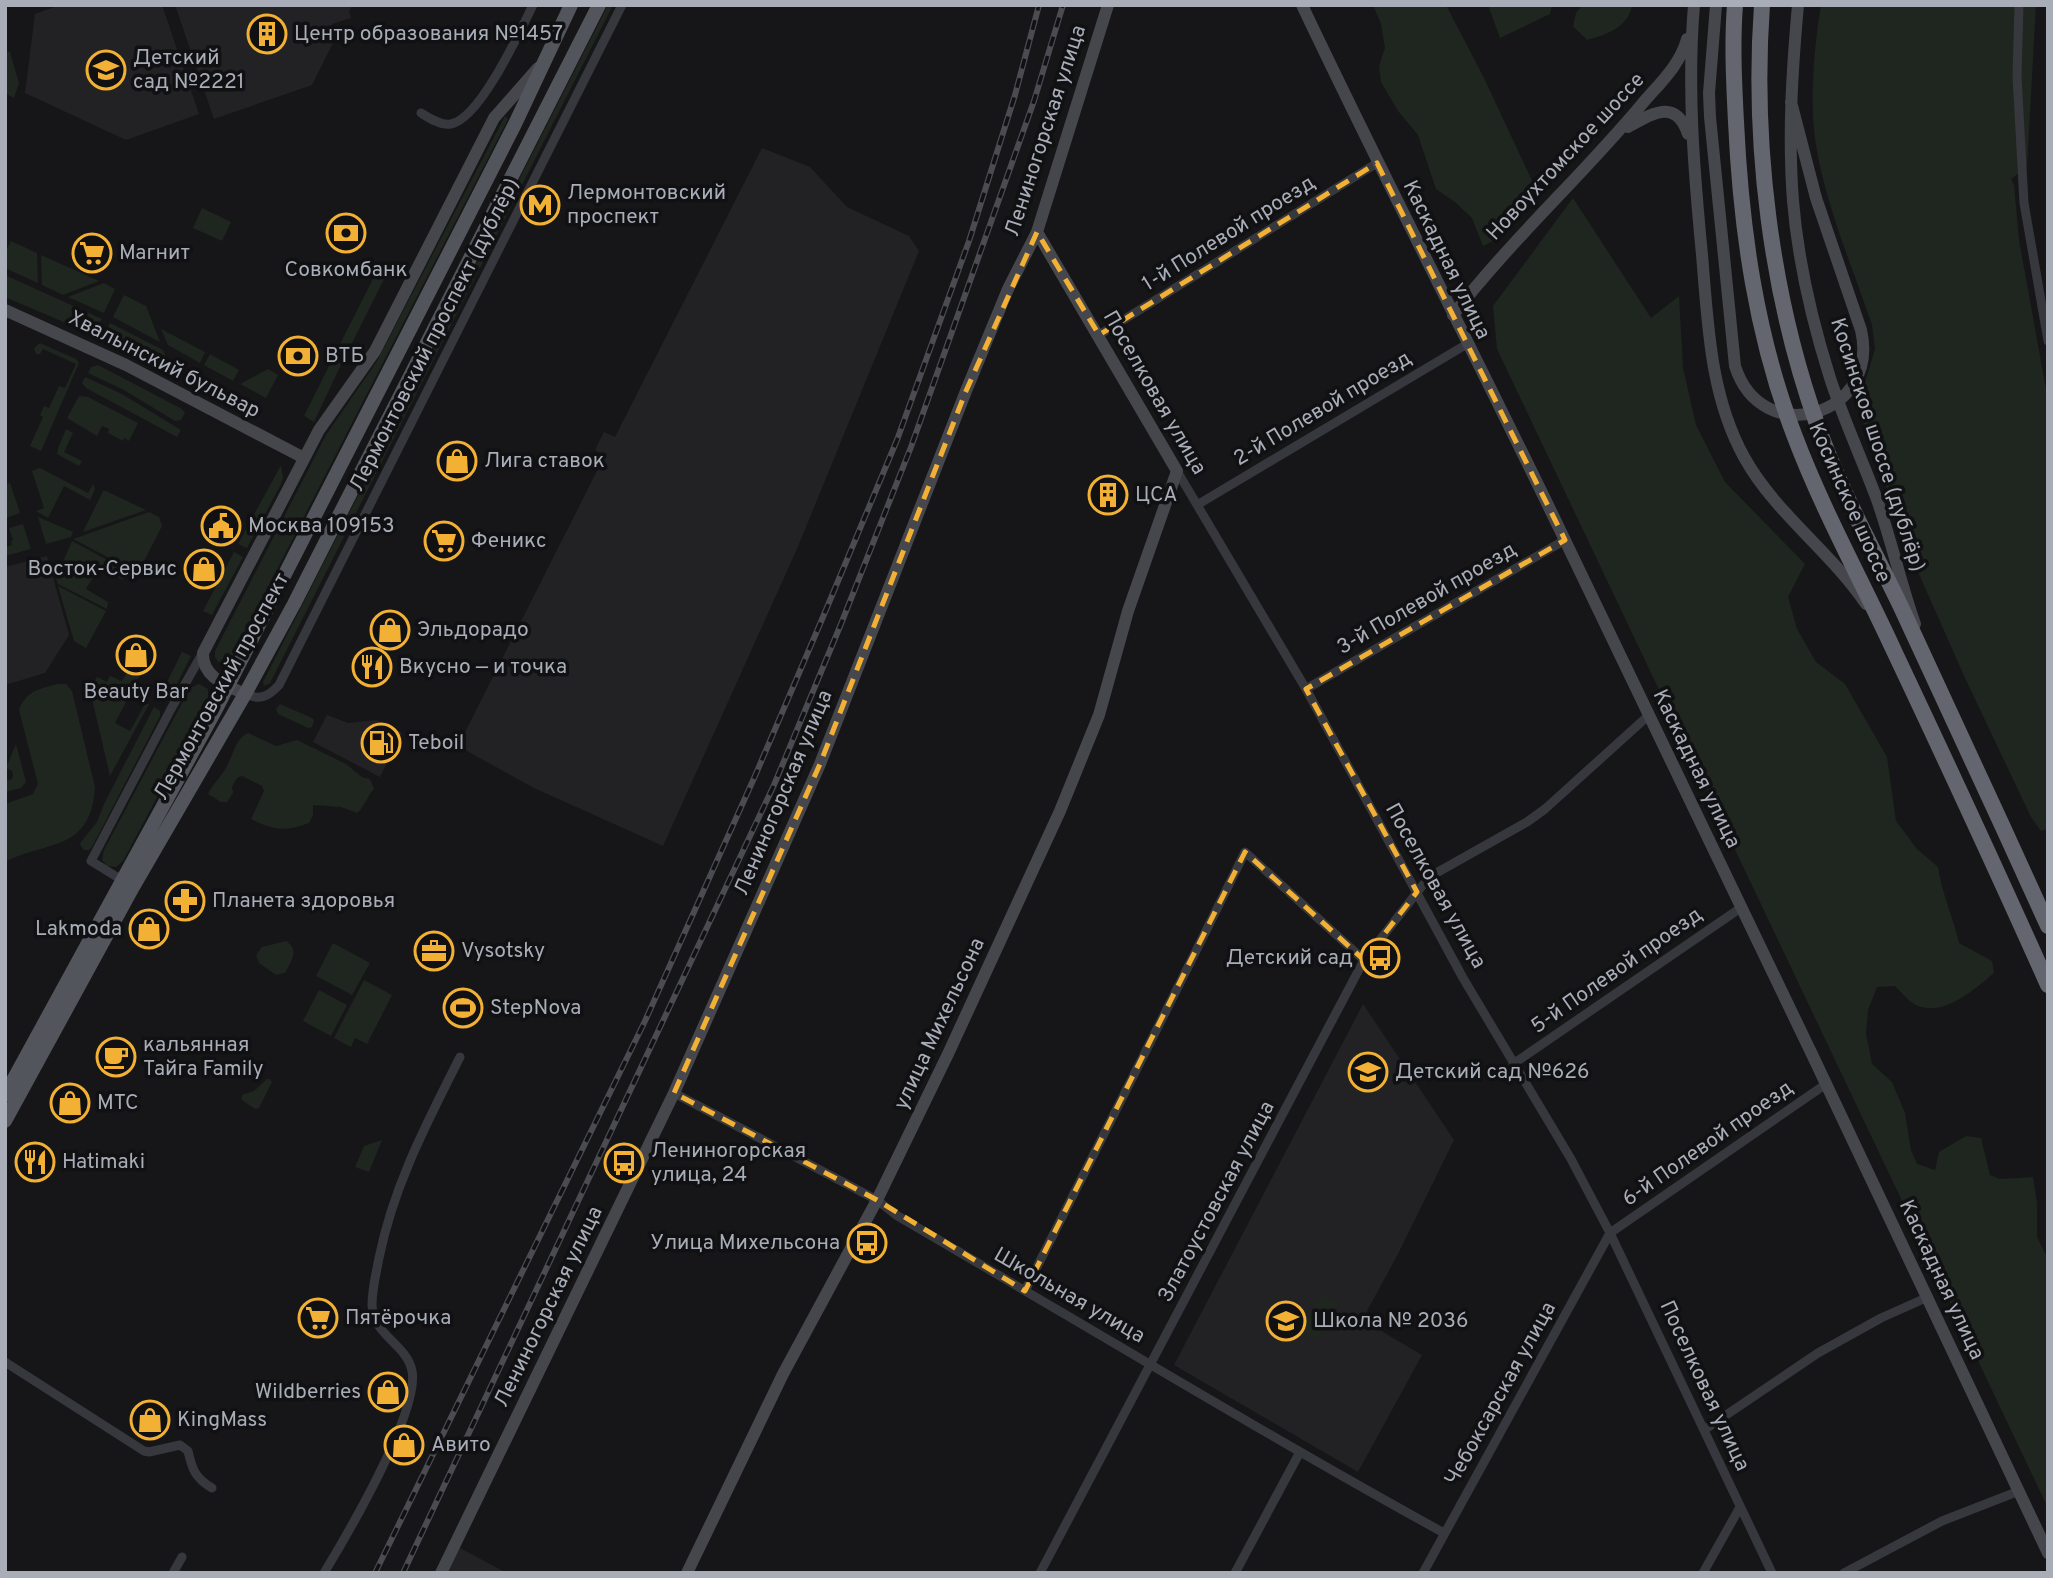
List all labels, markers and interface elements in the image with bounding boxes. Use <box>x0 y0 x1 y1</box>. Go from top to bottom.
building icon: Центр образования №1457 <box>246 13 288 55</box>
place label: Центр образования №1457 <box>294 21 563 48</box>
street label: Лениногорская улица <box>999 22 1093 240</box>
place label: Детский сад №2221 <box>133 45 245 96</box>
school or university icon: Детский сад №2221 <box>85 49 127 91</box>
street label: Новоухтомское шоссе <box>1481 67 1651 247</box>
street label: 1-й Полевой проезд <box>1138 170 1321 298</box>
street label: Лермонтовский проспект (дублёр) <box>344 174 526 496</box>
street label: Каскадная улица <box>1396 176 1496 344</box>
place label: Лермонтовский проспект <box>567 180 726 231</box>
metro station icon: Лермонтовский проспект <box>519 184 561 226</box>
bank icon: Совкомбанк <box>325 212 367 254</box>
supermarket icon: Магнит <box>71 232 113 274</box>
place label: Магнит <box>119 240 190 267</box>
place label: Совкомбанк <box>284 257 408 284</box>
street label: Хвалынский бульвар <box>64 305 264 425</box>
street label: Поселковая улица <box>1096 306 1212 480</box>
street label: Косинское шоссе (дублёр) <box>1824 315 1930 575</box>
bank icon: ВТБ <box>277 335 319 377</box>
place label: ВТБ <box>325 343 364 370</box>
street label: 2-й Полевой проезд <box>1229 345 1417 473</box>
street label: Косинское шоссе <box>1802 419 1896 587</box>
shop icon: Лига ставок <box>436 440 478 482</box>
place label: Лига ставок <box>484 448 605 475</box>
building icon: ЦСА <box>1087 474 1129 516</box>
place label: ЦСА <box>1135 482 1178 509</box>
public building icon: Москва 109153 <box>200 505 242 547</box>
place label: Москва 109153 <box>248 513 395 540</box>
supermarket icon: Феникс <box>423 520 465 562</box>
place label: Феникс <box>471 528 546 555</box>
street label: 3-й Полевой проезд <box>1333 537 1522 661</box>
shop icon: Восток-Сервис <box>183 548 225 590</box>
place label: Восток-Сервис <box>27 556 177 583</box>
street label: Лермонтовский проспект <box>148 569 296 805</box>
shop icon: Эльдорадо <box>369 609 411 651</box>
place label: Эльдорадо <box>417 617 529 644</box>
shop icon: Beauty Bar <box>115 634 157 676</box>
restaurant icon: Вкусно — и точка <box>351 646 393 688</box>
place label: Вкусно — и точка <box>399 654 567 681</box>
place label: Beauty Bar <box>83 679 189 706</box>
street label: Каскадная улица <box>1646 685 1746 853</box>
street label: Лениногорская улица <box>728 686 840 900</box>
fuel station icon: Teboil <box>360 722 402 764</box>
place label: Teboil <box>408 730 464 757</box>
street label: Поселковая улица <box>1378 799 1492 973</box>
pharmacy icon: Планета здоровья <box>164 880 206 922</box>
place label: Планета здоровья <box>212 888 395 915</box>
street label: 5-й Полевой проезд <box>1526 902 1708 1040</box>
shop icon: Lakmoda <box>128 908 170 950</box>
place label: Lakmoda <box>35 916 122 943</box>
office icon: Vysotsky <box>413 930 455 972</box>
street label: улица Михельсона <box>888 934 992 1114</box>
bus stop icon: Детский сад <box>1359 937 1401 979</box>
place label: Vysotsky <box>461 938 545 965</box>
place label: Детский сад <box>1226 945 1353 972</box>
sports icon: StepNova <box>442 987 484 1029</box>
place label: StepNova <box>490 995 581 1022</box>
place label: кальянная Тайга Family <box>143 1032 264 1083</box>
cafe icon: кальянная Тайга Family <box>95 1036 137 1078</box>
school or university icon: Детский сад №626 <box>1347 1051 1389 1093</box>
place label: Детский сад №626 <box>1395 1059 1590 1086</box>
street label: 6-й Полевой проезд <box>1617 1075 1799 1213</box>
shop icon: МТС <box>49 1082 91 1124</box>
place label: МТС <box>97 1090 139 1117</box>
street label: Златоустовская улица <box>1152 1097 1282 1307</box>
place label: Лениногорская улица, 24 <box>651 1138 806 1189</box>
restaurant icon: Hatimaki <box>14 1141 56 1183</box>
bus stop icon: Лениногорская улица, 24 <box>603 1142 645 1184</box>
place label: Hatimaki <box>62 1149 145 1176</box>
street label: Каскадная улица <box>1892 1196 1990 1364</box>
street label: Лениногорская улица <box>488 1202 610 1412</box>
bus stop icon: Улица Михельсона <box>846 1222 888 1264</box>
place label: Улица Михельсона <box>650 1230 840 1257</box>
street label: Школьная улица <box>988 1242 1150 1350</box>
street label: Поселковая улица <box>1653 1296 1755 1476</box>
supermarket icon: Пятёрочка <box>297 1297 339 1339</box>
street label: Чебоксарская улица <box>1439 1297 1563 1491</box>
school or university icon: Школа № 2036 <box>1265 1300 1307 1342</box>
place label: Пятёрочка <box>345 1305 451 1332</box>
place label: Школа № 2036 <box>1313 1308 1468 1335</box>
shop icon: Wildberries <box>367 1371 409 1413</box>
place label: Wildberries <box>255 1379 361 1406</box>
shop icon: KingMass <box>129 1399 171 1441</box>
place label: KingMass <box>177 1407 267 1434</box>
shop icon: Авито <box>383 1424 425 1466</box>
place label: Авито <box>431 1432 491 1459</box>

